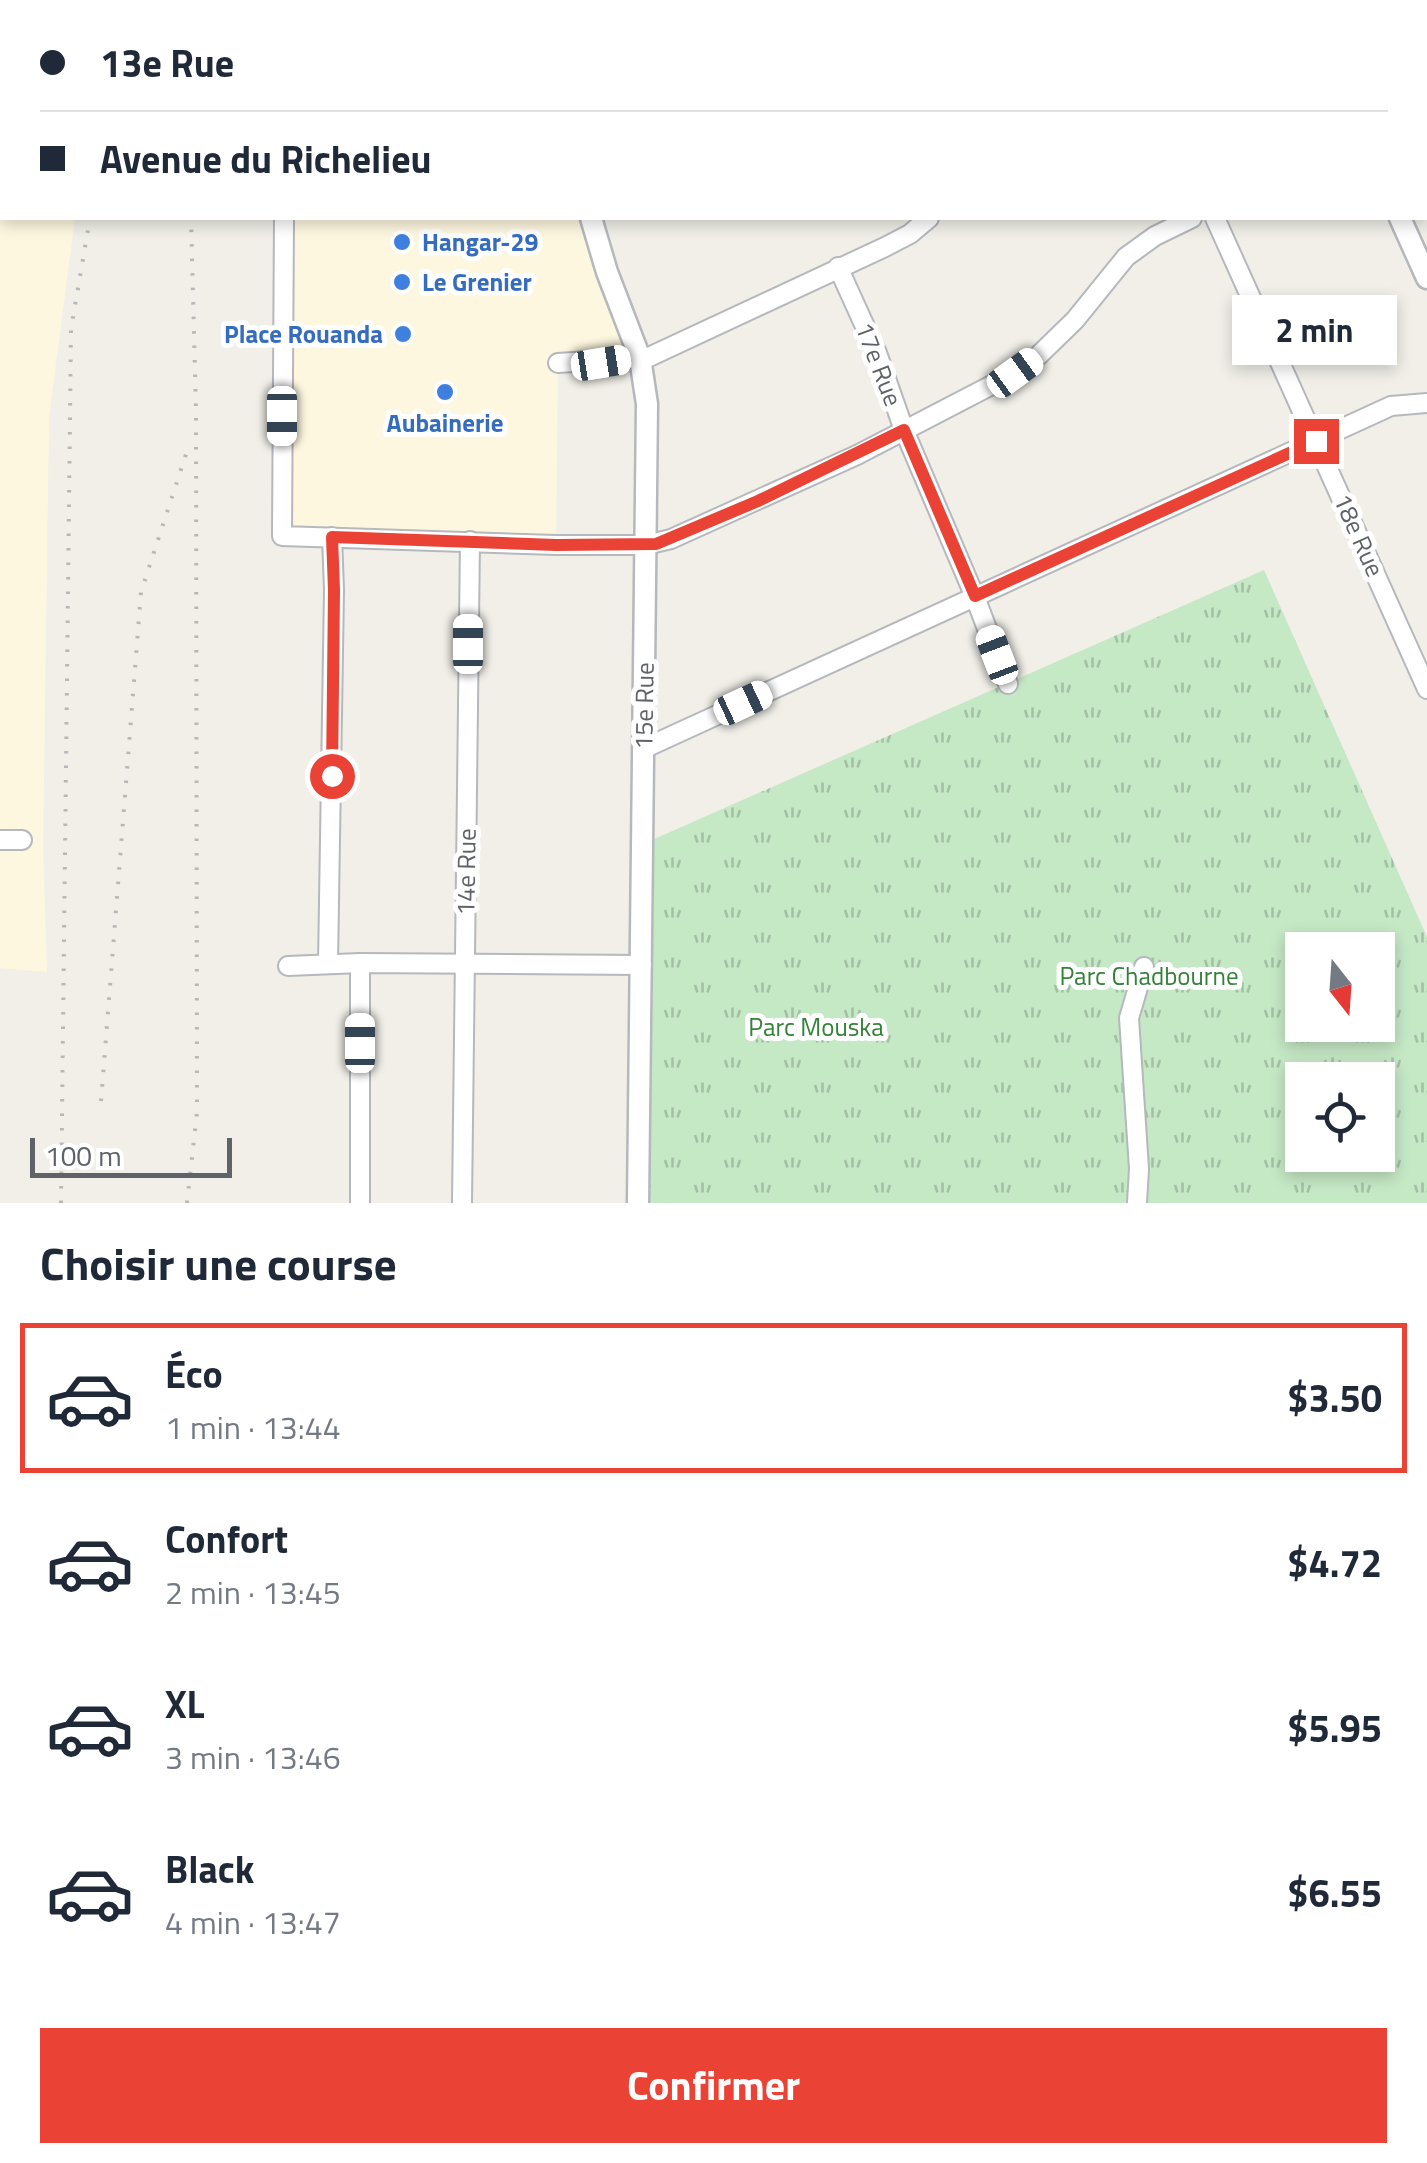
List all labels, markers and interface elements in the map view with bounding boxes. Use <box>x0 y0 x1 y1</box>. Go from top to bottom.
text: 13e Rue <box>100 34 234 92</box>
text: Avenue du Richelieu <box>100 130 432 188</box>
place label: Hangar-29 <box>422 223 539 261</box>
marker: Hangar-29 <box>391 231 413 253</box>
place label: Le Grenier <box>422 263 532 301</box>
marker: Le Grenier <box>391 271 413 293</box>
callout: 2 min <box>1234 296 1398 366</box>
text: 2 min <box>1276 306 1353 354</box>
place label: Place Rouanda <box>224 315 383 353</box>
street label: 17e Rue <box>846 316 912 412</box>
marker: Place Rouanda <box>392 323 414 345</box>
car <box>569 343 633 383</box>
car <box>982 343 1048 403</box>
marker: Aubainerie <box>434 381 456 403</box>
car <box>267 386 297 446</box>
place label: Aubainerie <box>387 404 503 442</box>
route end <box>1294 419 1339 464</box>
street label: 18e Rue <box>1324 487 1394 583</box>
car <box>453 614 483 674</box>
car <box>972 622 1022 688</box>
street label: 15e Rue <box>624 662 664 750</box>
car <box>709 677 777 729</box>
route start <box>310 754 355 799</box>
street label: 14e Rue <box>446 828 486 916</box>
north arrow <box>1285 932 1395 1042</box>
map controls <box>1285 932 1395 1172</box>
park label: Parc Chadbourne <box>1059 957 1239 995</box>
park label: Parc Mouska <box>748 1008 884 1046</box>
car <box>345 1013 375 1073</box>
button: locate <box>1285 1062 1395 1172</box>
scale bar <box>30 1133 232 1178</box>
text: 100 m <box>45 1134 122 1177</box>
text: Choisir une course <box>40 1229 397 1297</box>
text: Éco <box>165 1345 223 1403</box>
icon: car <box>45 1353 135 1443</box>
text: $3.50 <box>1287 1369 1382 1427</box>
text: 1 min · 13:44 <box>165 1403 341 1451</box>
text: Confort <box>165 1510 288 1568</box>
icon: car <box>45 1518 135 1608</box>
text: $4.72 <box>1287 1534 1382 1592</box>
text: 2 min · 13:45 <box>165 1568 341 1616</box>
text: XL <box>165 1675 205 1733</box>
icon: car <box>45 1683 135 1773</box>
text: $5.95 <box>1287 1699 1382 1757</box>
text: 3 min · 13:46 <box>165 1733 341 1781</box>
text: Black <box>165 1840 254 1898</box>
icon: car <box>45 1848 135 1938</box>
text: $6.55 <box>1287 1864 1382 1922</box>
text: 4 min · 13:47 <box>165 1898 341 1946</box>
button: Confirmer <box>40 2028 1387 2143</box>

